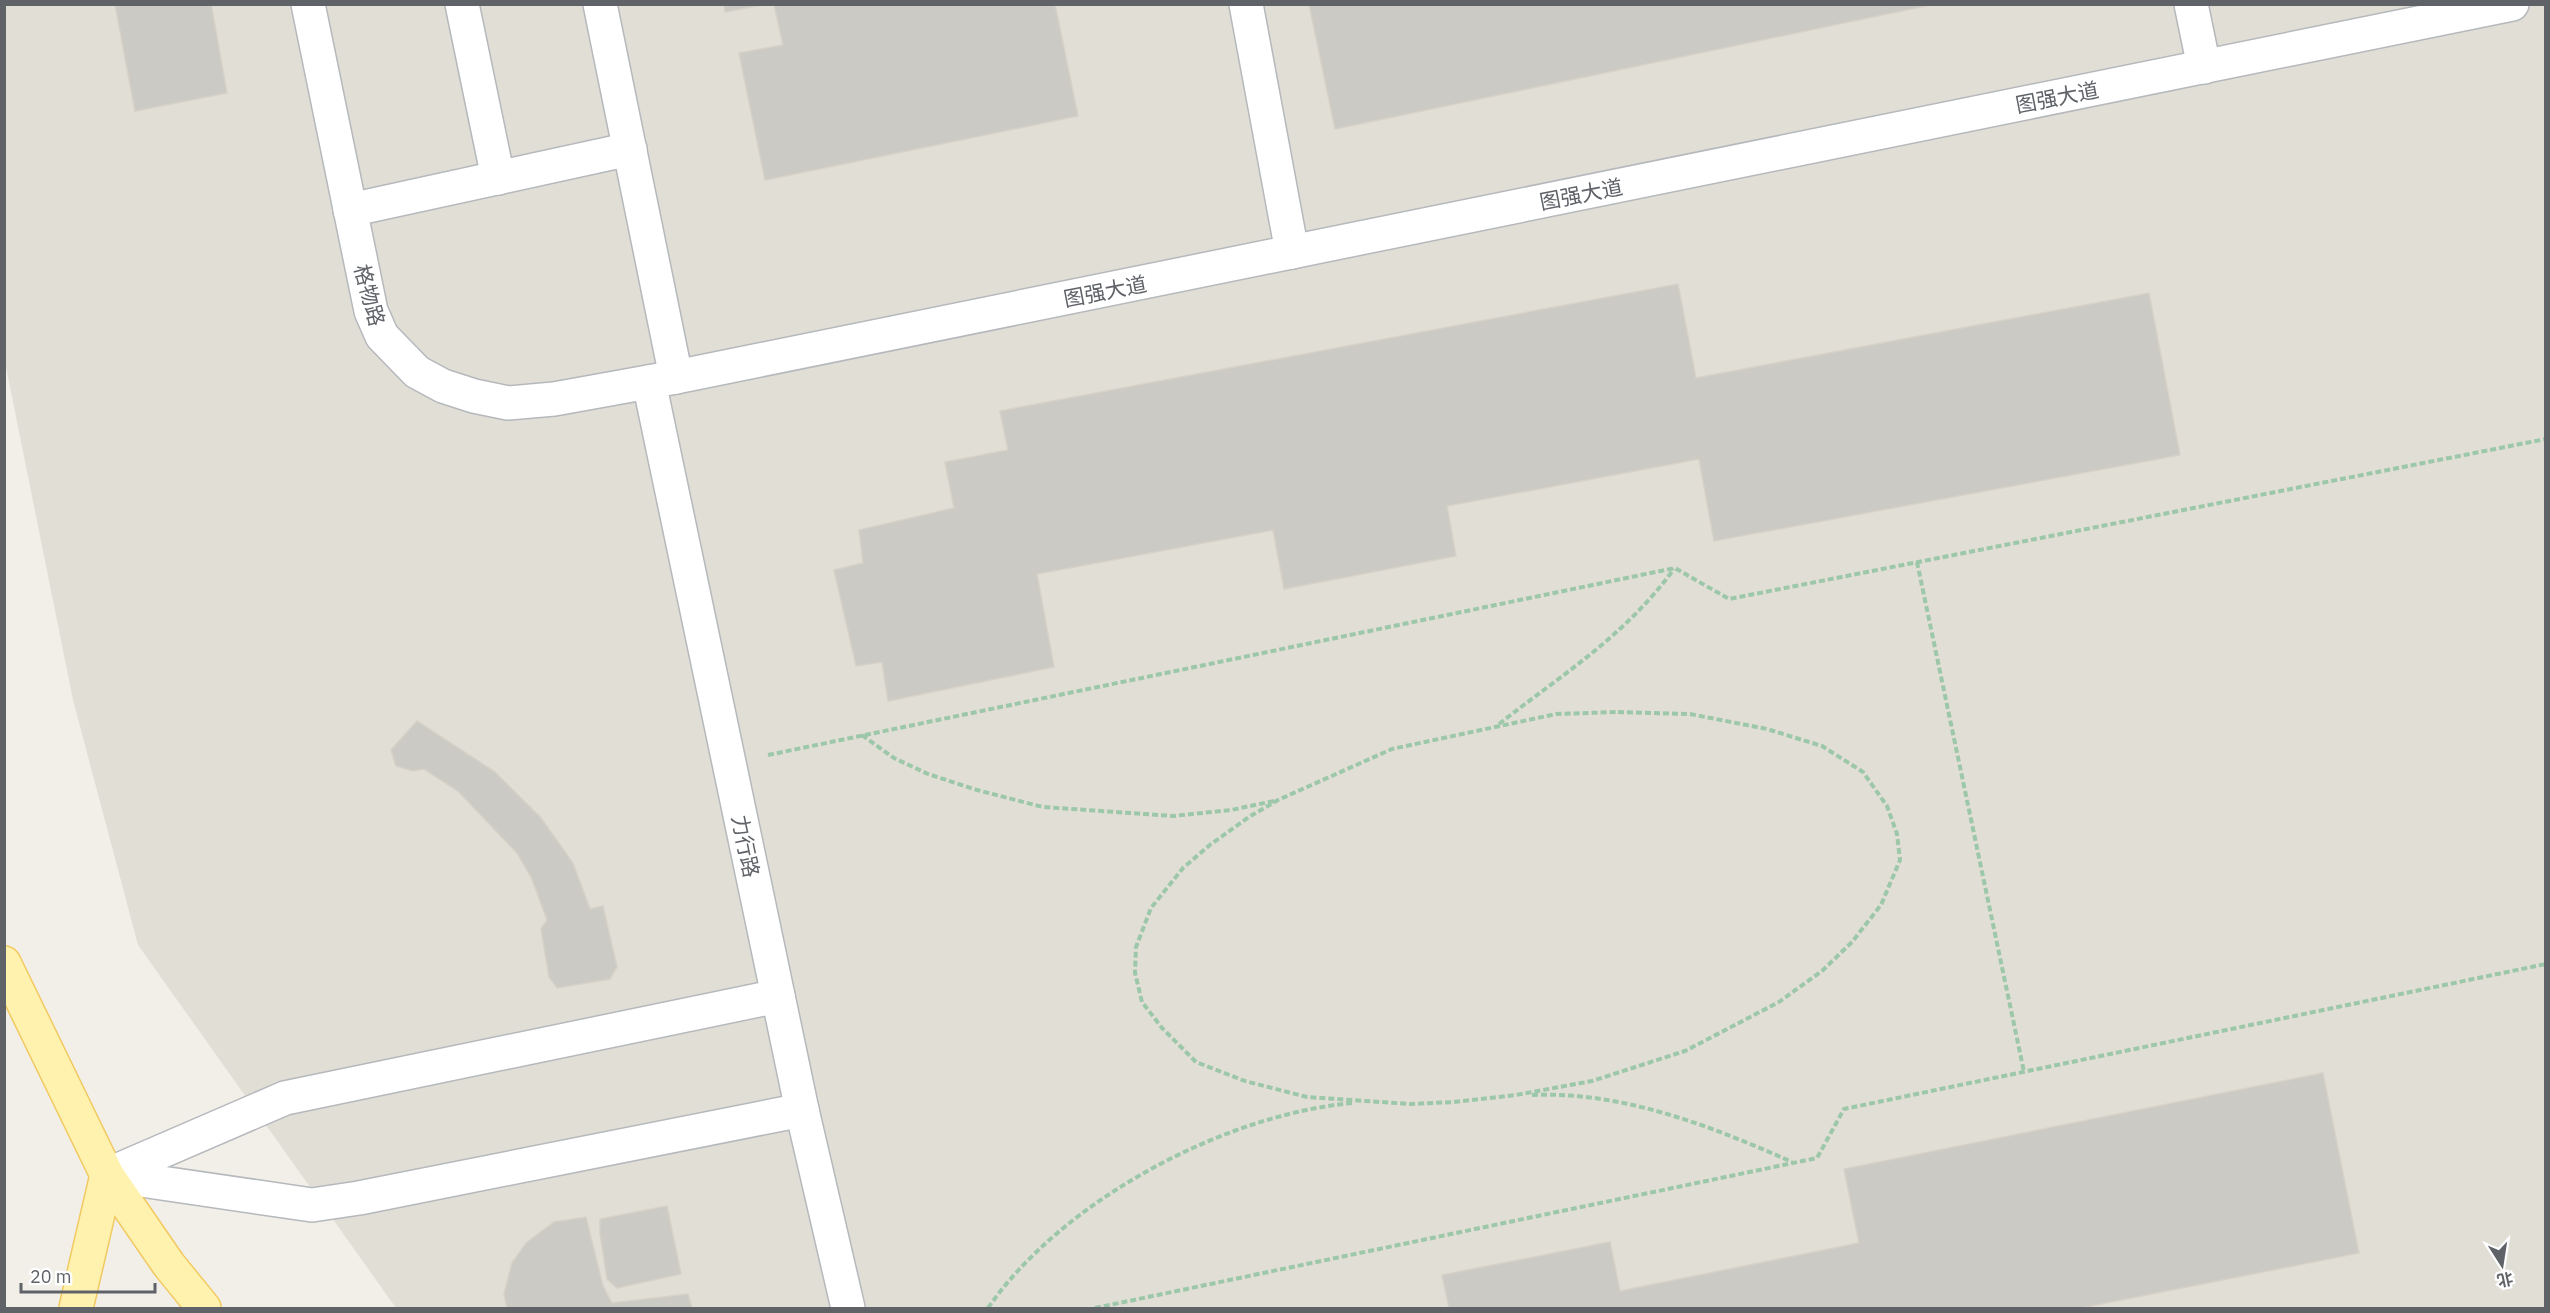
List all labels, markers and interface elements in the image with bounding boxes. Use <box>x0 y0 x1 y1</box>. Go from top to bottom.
street label: 图强大道 <box>2013 75 2101 119</box>
street label: 图强大道 <box>1537 172 1625 216</box>
street label: 格物路 <box>348 261 392 329</box>
street label: 图强大道 <box>1061 269 1149 313</box>
street label: 力行路 <box>726 812 766 880</box>
north arrow <box>2472 1235 2532 1295</box>
scale bar <box>21 1256 154 1294</box>
text: 20 m <box>30 1265 72 1288</box>
text: 北 <box>2495 1268 2515 1291</box>

